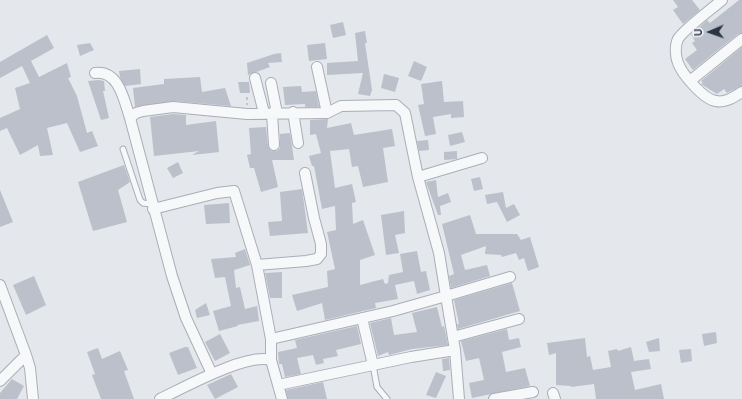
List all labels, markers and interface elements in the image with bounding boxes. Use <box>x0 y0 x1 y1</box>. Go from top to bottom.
north arrow <box>690 12 730 52</box>
text: U <box>691 28 705 36</box>

